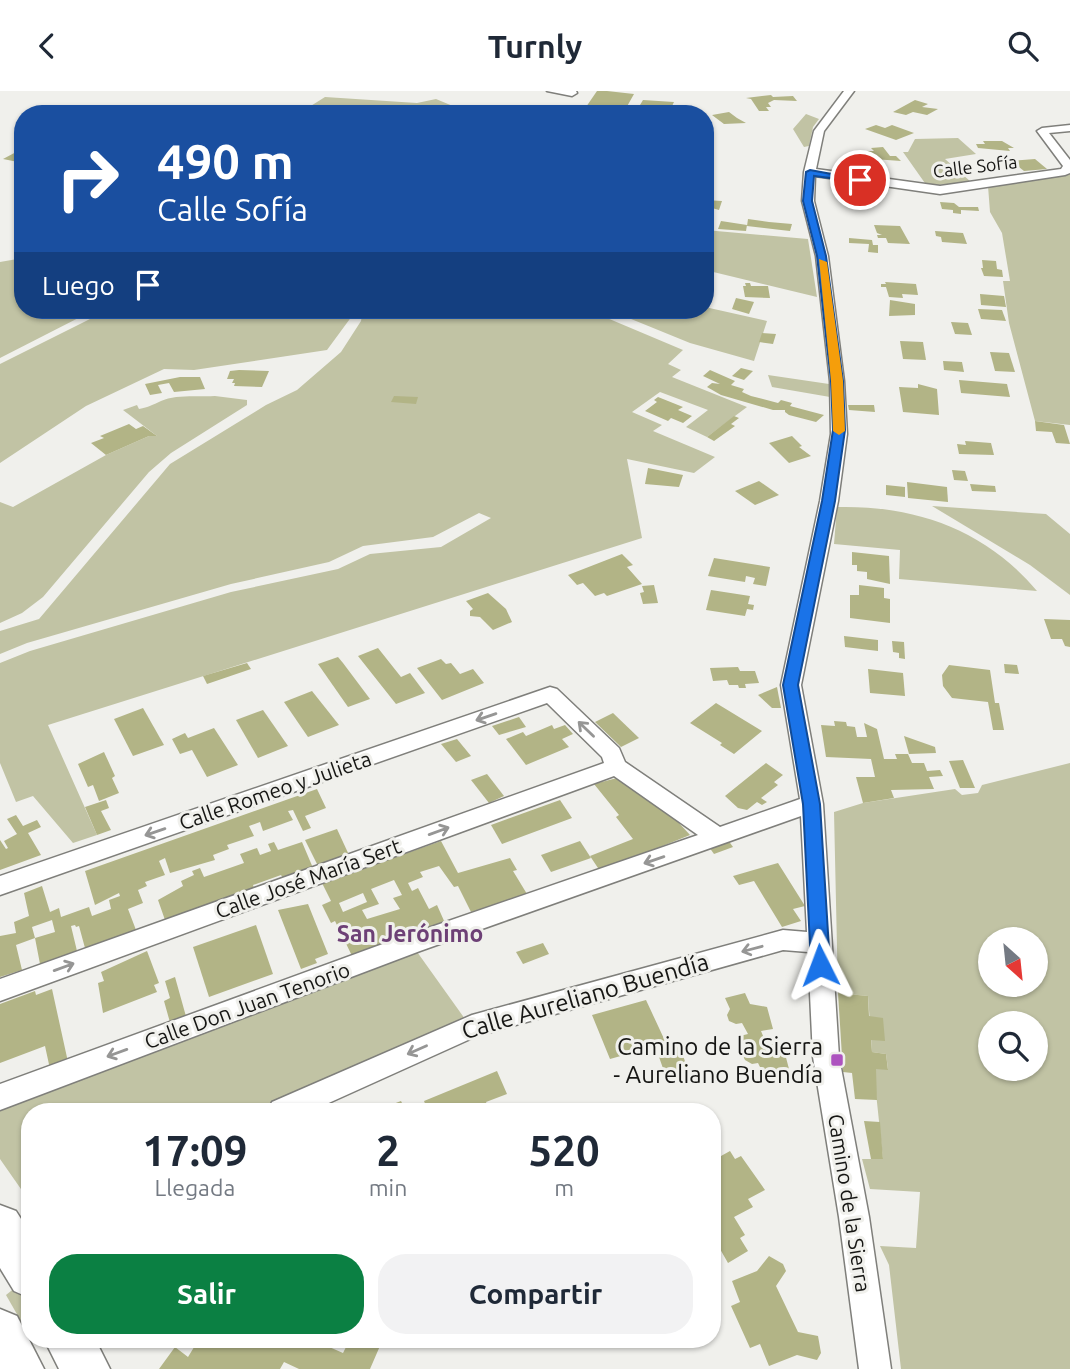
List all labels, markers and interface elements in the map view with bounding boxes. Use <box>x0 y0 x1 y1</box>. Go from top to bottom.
icon: back <box>28 27 66 65</box>
icon: search <box>1004 27 1042 65</box>
text: Turnly <box>488 28 582 64</box>
icon: right <box>42 133 133 224</box>
text: 490 m <box>157 133 294 188</box>
pin <box>830 150 890 210</box>
street label: Calle Sofía <box>932 151 1018 181</box>
icon: arrive <box>841 161 879 199</box>
text: Calle Sofía <box>157 191 308 227</box>
icon: arrive <box>129 266 167 304</box>
text: Luego <box>42 271 115 300</box>
one-way arrow <box>475 712 497 724</box>
one-way arrow <box>578 720 595 737</box>
street label: Calle Romeo y Julieta <box>176 746 374 834</box>
one-way arrow <box>428 824 450 836</box>
one-way arrow <box>145 827 167 839</box>
street label: Calle José María Sert <box>212 833 404 923</box>
one-way arrow <box>643 855 665 867</box>
district label: San Jerónimo <box>337 921 483 946</box>
north arrow <box>978 927 1048 997</box>
map controls <box>978 927 1048 1081</box>
position arrow <box>783 928 857 1002</box>
one-way arrow <box>741 943 763 956</box>
street label: Calle Aureliano Buendía <box>458 948 712 1044</box>
street label: Calle Don Juan Tenorio <box>141 957 353 1053</box>
one-way arrow <box>53 959 75 972</box>
button: search <box>978 1011 1048 1081</box>
place label: Camino de la Sierra - Aureliano Buendía <box>613 1033 823 1088</box>
one-way arrow <box>407 1044 429 1057</box>
one-way arrow <box>107 1048 129 1060</box>
marker: Camino de la Sierra - Aureliano Buendía <box>829 1052 845 1068</box>
street label: Camino de la Sierra <box>824 1112 876 1294</box>
text: 17:09 <box>142 1127 247 1174</box>
text: 2 <box>376 1127 400 1174</box>
text: 520 <box>529 1127 600 1174</box>
text: Llegada <box>154 1175 235 1200</box>
text: min <box>369 1175 407 1200</box>
text: m <box>554 1175 574 1200</box>
button: Salir <box>49 1254 364 1334</box>
button: Compartir <box>378 1254 693 1334</box>

